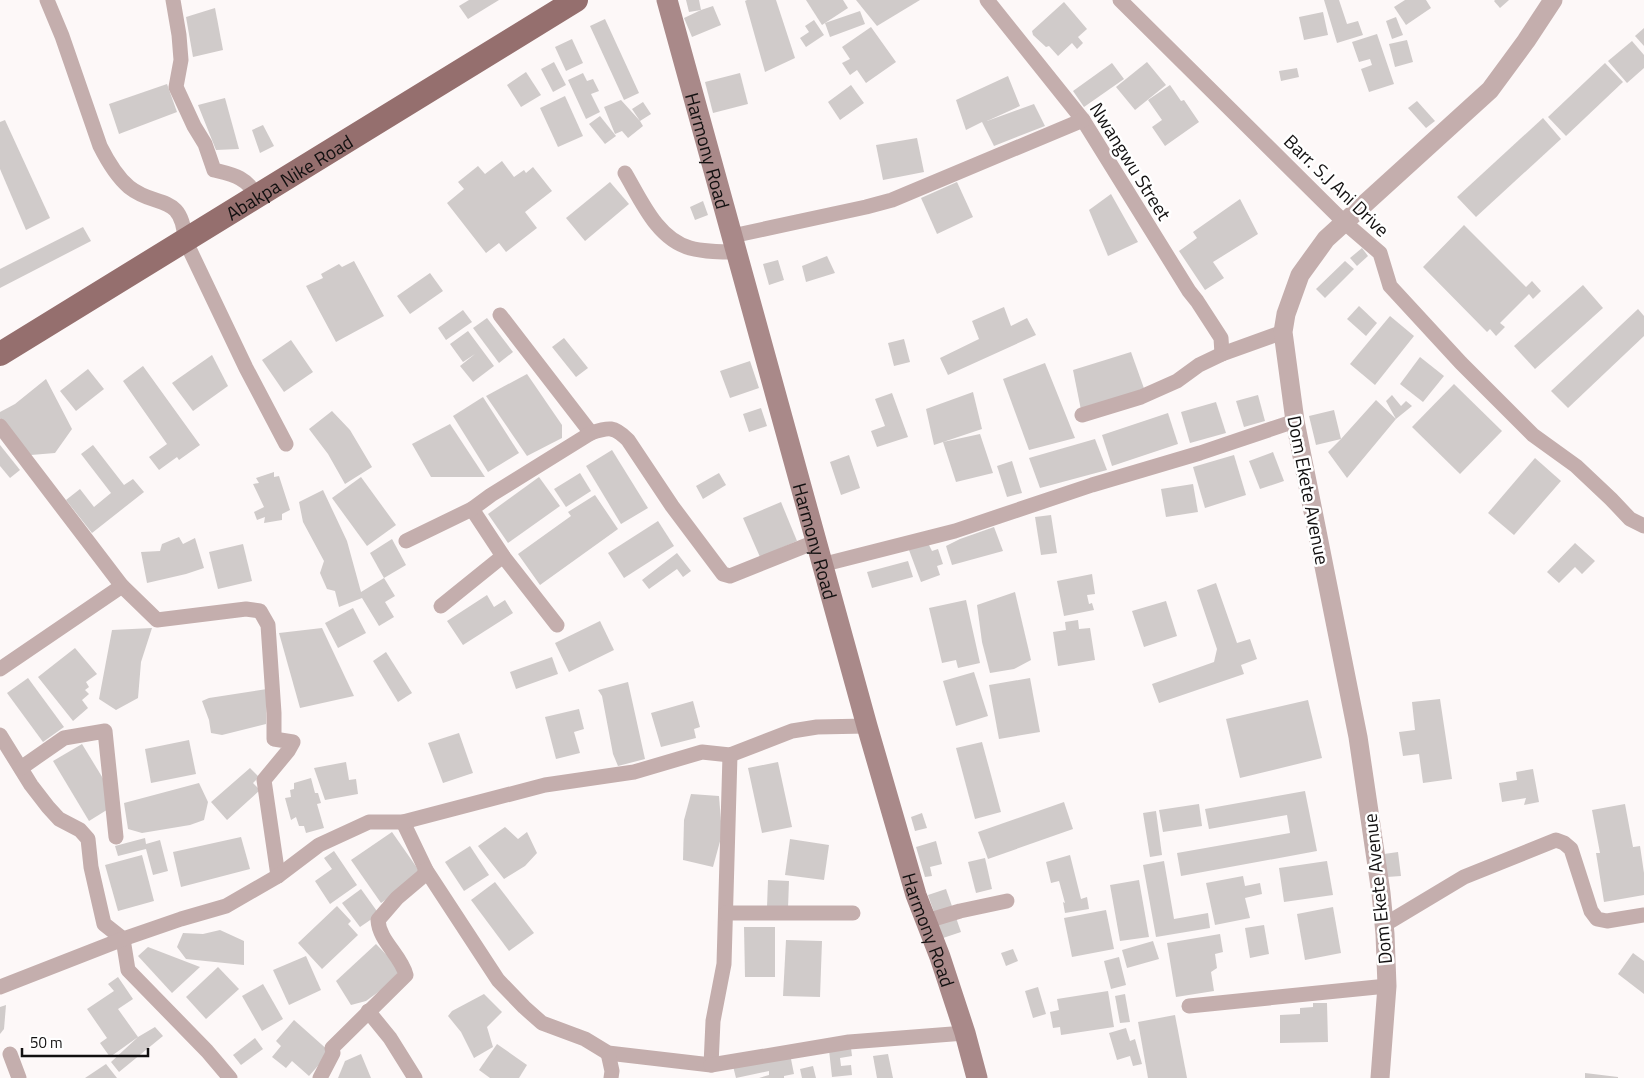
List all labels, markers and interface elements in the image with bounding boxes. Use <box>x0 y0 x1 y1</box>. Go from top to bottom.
street label: Harmony Road <box>679 89 738 212</box>
street label: Nwangwu Street <box>1083 96 1179 226</box>
street label: Abakpa Nike Road <box>220 126 358 227</box>
street label: Barr. S.J Ani Drive <box>1278 127 1396 243</box>
street label: Dom Ekete Avenue <box>1280 413 1338 567</box>
street label: Harmony Road <box>786 479 846 602</box>
street label: Dom Ekete Avenue <box>1355 812 1399 966</box>
street label: Harmony Road <box>896 869 963 990</box>
scale bar <box>22 1026 149 1058</box>
text: 50 m <box>30 1031 63 1054</box>

